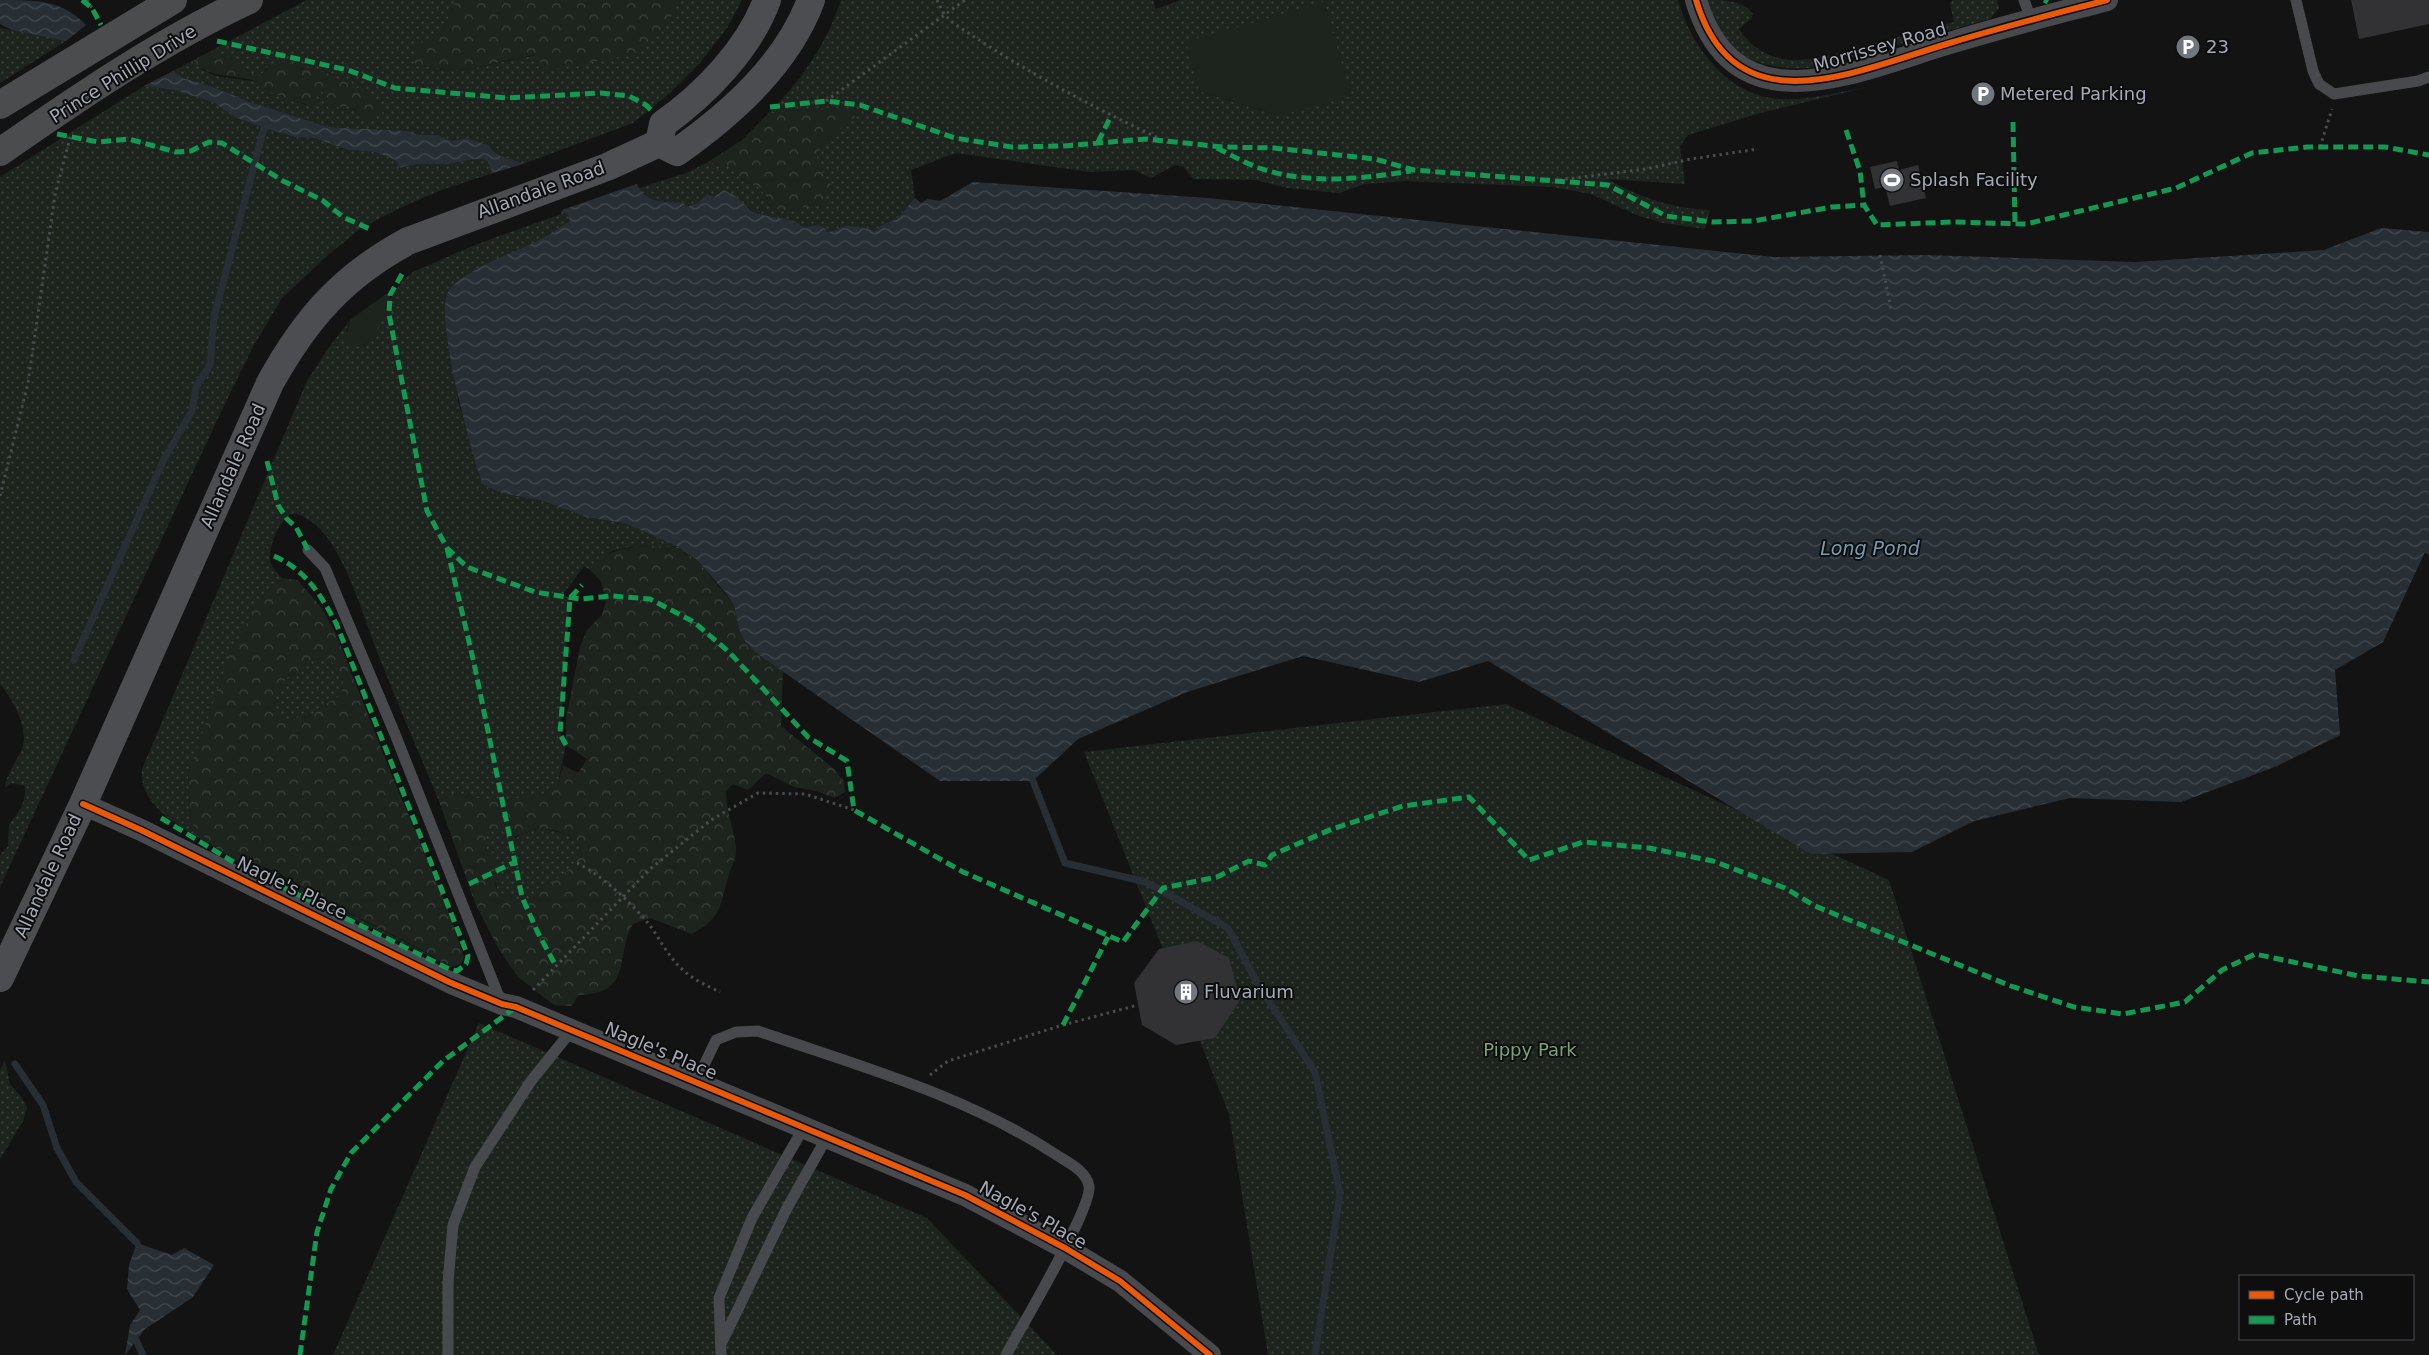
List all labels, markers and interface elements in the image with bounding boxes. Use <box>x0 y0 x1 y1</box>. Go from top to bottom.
street label: Morrissey Road <box>1811 17 1949 76</box>
street label: Prince Phillip Drive <box>46 20 200 127</box>
parking icon: 23 <box>2175 34 2201 60</box>
place label: 23 <box>2206 36 2229 57</box>
parking icon: Metered Parking <box>1970 81 1996 107</box>
place label: Metered Parking <box>2000 83 2147 104</box>
street label: Allandale Road <box>474 157 607 222</box>
sports icon: Splash Facility <box>1879 167 1905 193</box>
place label: Splash Facility <box>1910 169 2038 190</box>
street label: Allandale Road <box>196 400 269 531</box>
water label: Long Pond <box>1820 537 1921 559</box>
street label: Allandale Road <box>10 811 85 941</box>
street label: Nagle's Place <box>234 852 351 923</box>
building icon: Fluvarium <box>1173 979 1199 1005</box>
place label: Fluvarium <box>1204 981 1294 1002</box>
street label: Nagle's Place <box>602 1017 720 1084</box>
park label: Pippy Park <box>1483 1039 1577 1060</box>
street label: Nagle's Place <box>976 1176 1091 1253</box>
legend <box>2239 1275 2414 1340</box>
text: Cycle path <box>2284 1286 2364 1304</box>
text: Path <box>2284 1311 2317 1329</box>

